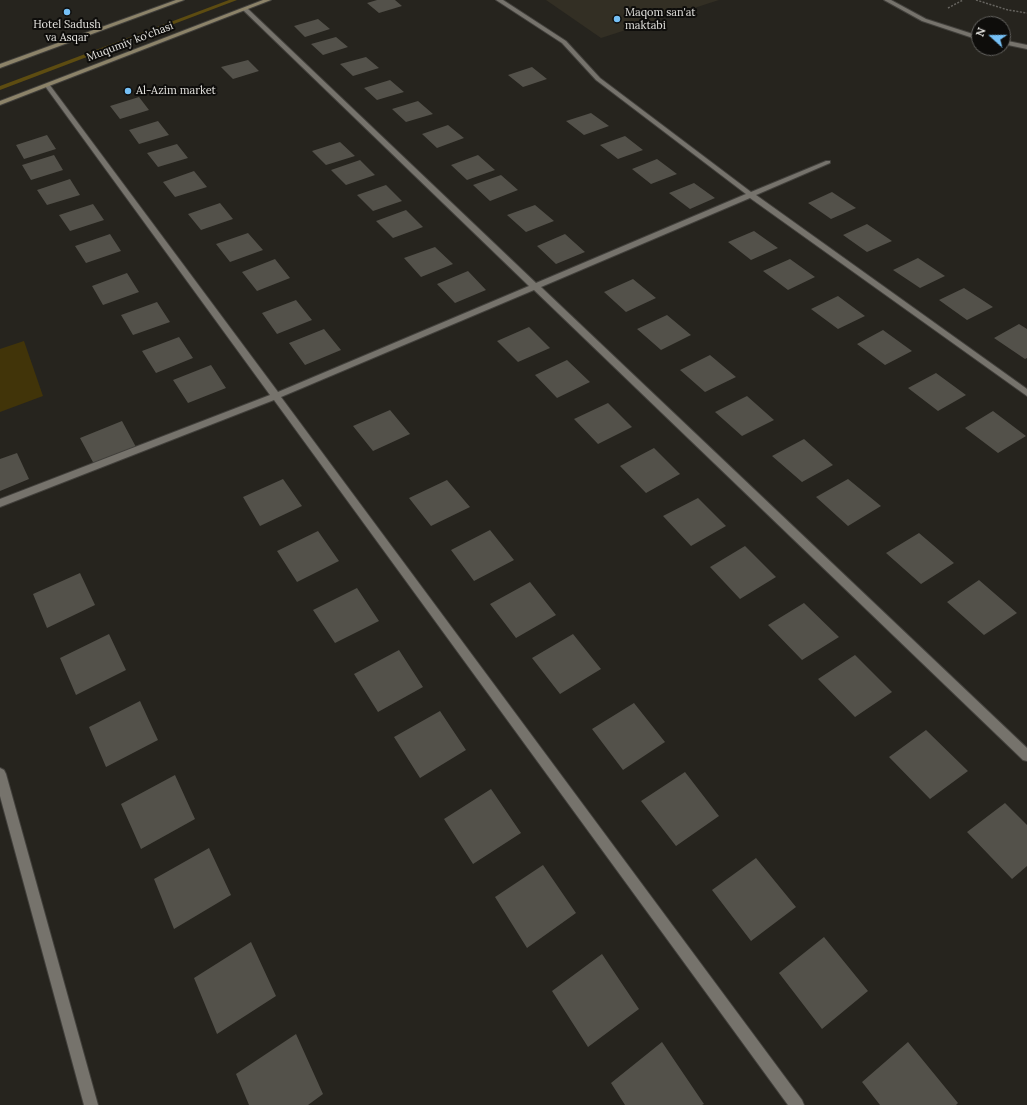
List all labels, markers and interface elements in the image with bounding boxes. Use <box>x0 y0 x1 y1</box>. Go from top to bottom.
place label: Maqom san'at maktabi <box>625 6 696 32</box>
marker: Hotel Sadush va Asqar <box>62 7 72 17</box>
marker: Maqom san'at maktabi <box>612 14 622 24</box>
north arrow <box>971 16 1011 56</box>
place label: Hotel Sadush va Asqar <box>33 18 101 44</box>
street label: Muqumiy ko'chasi <box>85 19 175 65</box>
text: N <box>973 26 989 39</box>
place label: Al-Azim market <box>136 84 216 98</box>
marker: Al-Azim market <box>123 86 133 96</box>

